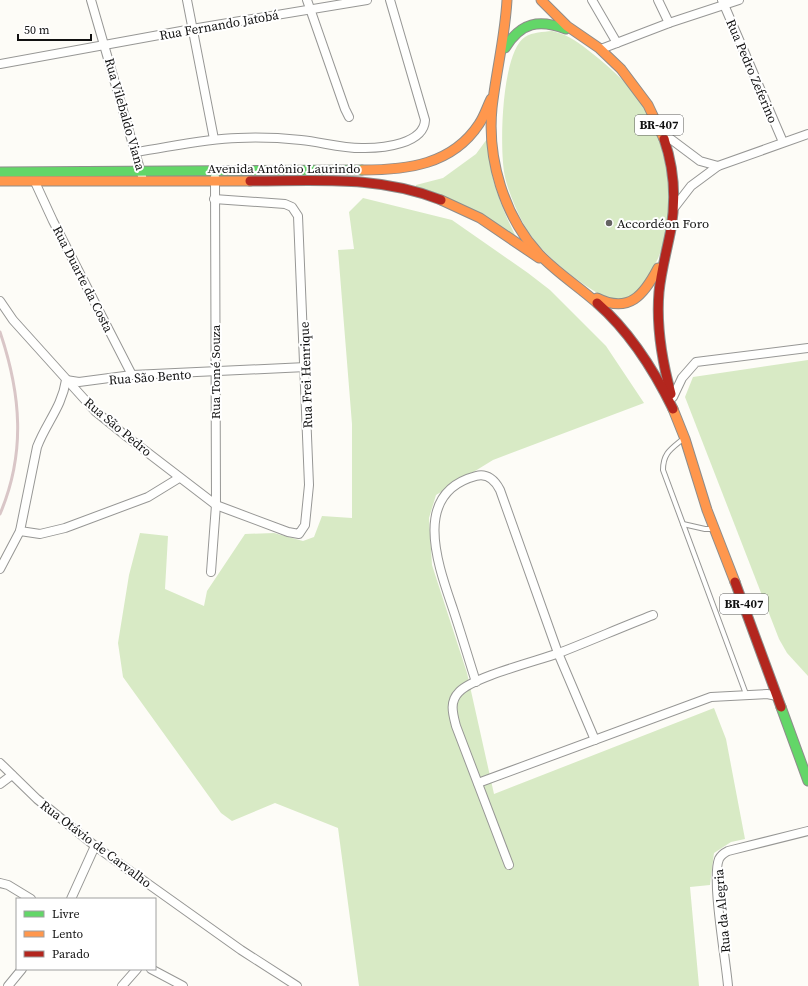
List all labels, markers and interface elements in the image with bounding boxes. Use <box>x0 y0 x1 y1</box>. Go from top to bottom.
street label: Rua Fernando Jatobá <box>158 6 280 44</box>
scale bar <box>18 16 91 42</box>
street label: Rua Pedro Zeferino <box>722 16 782 126</box>
text: 50 m <box>24 22 50 38</box>
street label: Rua Vilebaldo Viana <box>101 56 149 173</box>
road number: BR-407 <box>635 115 683 135</box>
street label: Avenida Antônio Laurindo <box>208 160 360 177</box>
place label: Accordéon Foro <box>617 215 709 232</box>
marker: Accordéon Foro <box>604 218 614 228</box>
street label: Rua Duarte da Costa <box>49 223 117 335</box>
street label: Rua Frei Henrique <box>296 321 316 429</box>
street label: Rua Tomé Souza <box>207 324 224 419</box>
street label: Rua São Bento <box>108 366 192 388</box>
street label: Rua São Pedro <box>81 394 155 460</box>
road number: BR-407 <box>720 594 768 614</box>
street label: Rua Otávio de Carvalho <box>37 797 155 891</box>
street label: Rua da Alegria <box>710 868 734 954</box>
legend <box>16 898 156 970</box>
text: Livre <box>52 906 80 922</box>
text: Lento <box>52 926 83 942</box>
text: Parado <box>52 946 90 962</box>

